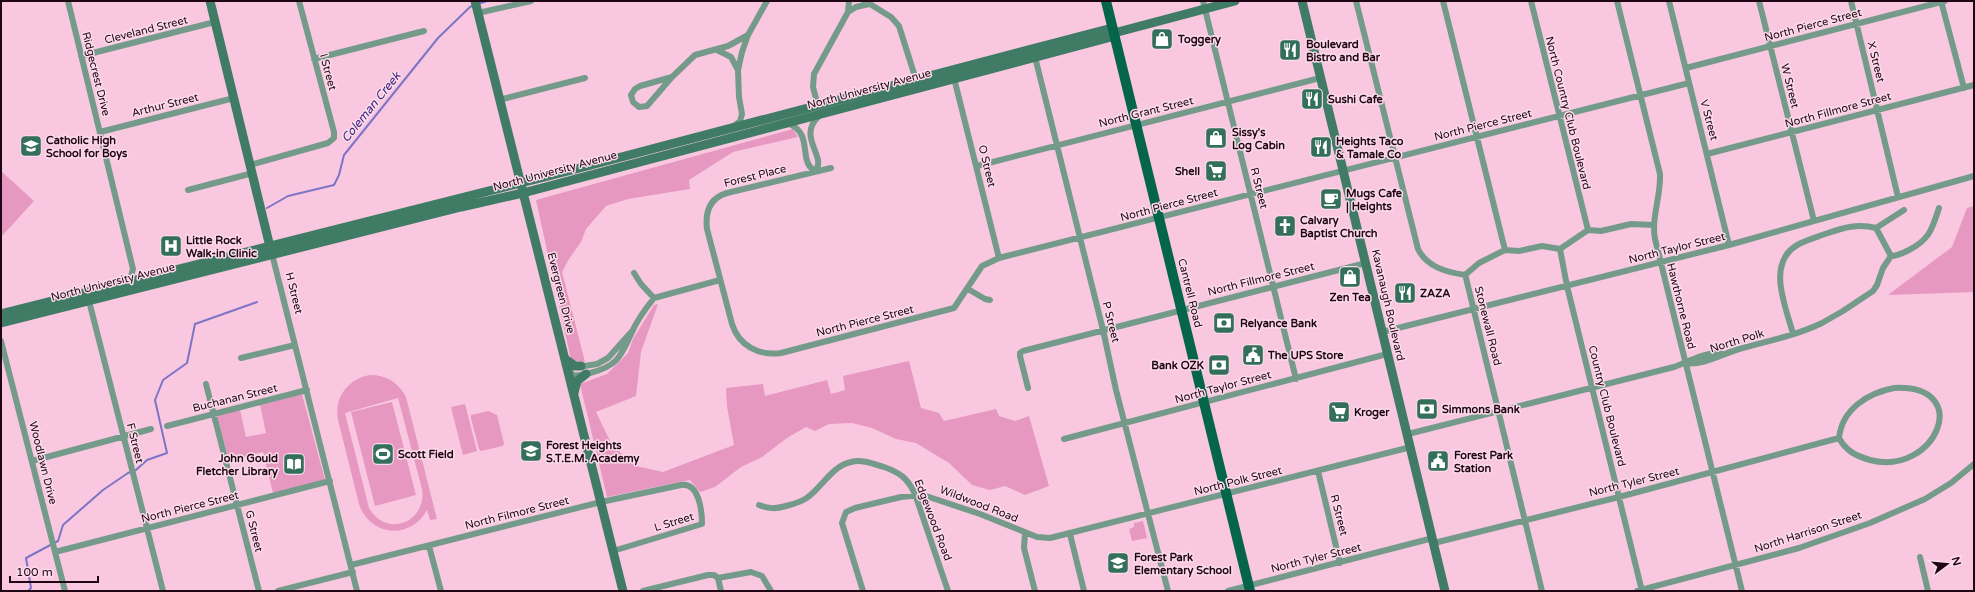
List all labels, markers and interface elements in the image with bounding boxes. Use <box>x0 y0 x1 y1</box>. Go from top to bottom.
street label: North Pierce Street <box>1763 6 1863 44</box>
street label: Cleveland Street <box>103 13 189 47</box>
shop icon: Toggery <box>1149 26 1175 52</box>
street label: Ridgecrest Drive <box>79 31 113 117</box>
place label: Toggery <box>1177 33 1221 47</box>
street label: North Country Club Boulevard <box>1543 35 1593 191</box>
restaurant icon: Boulevard Bistro and Bar <box>1277 37 1303 63</box>
place label: Boulevard Bistro and Bar <box>1306 38 1381 64</box>
street label: X Street <box>1865 40 1887 84</box>
street label: I Street <box>317 52 339 92</box>
street label: W Street <box>1778 62 1802 110</box>
street label: North University Avenue <box>806 66 932 112</box>
water label: Coleman Creek <box>338 68 404 145</box>
restaurant icon: Sushi Cafe <box>1299 86 1325 112</box>
street label: Arthur Street <box>130 90 200 120</box>
street label: North Fillmore Street <box>1783 90 1893 130</box>
place label: Sushi Cafe <box>1328 93 1384 106</box>
street label: North Grant Street <box>1097 94 1195 130</box>
street label: V Street <box>1697 98 1721 142</box>
street label: North Pierce Street <box>1433 107 1533 143</box>
shop icon: Sissy's Log Cabin <box>1203 125 1229 151</box>
place label: Sissy's Log Cabin <box>1232 126 1285 153</box>
school or university icon: Catholic High School for Boys <box>18 133 44 159</box>
place label: Catholic High School for Boys <box>46 134 128 161</box>
restaurant icon: Heights Taco & Tamale Co <box>1308 134 1334 160</box>
place label: Heights Taco & Tamale Co <box>1336 135 1404 161</box>
street label: O Street <box>975 143 999 189</box>
street label: North University Avenue <box>492 148 618 194</box>
supermarket icon: Shell <box>1203 158 1229 184</box>
street label: Forest Place <box>722 162 788 190</box>
place label: Shell <box>1175 165 1200 178</box>
street label: R Street <box>1248 166 1270 210</box>
street label: North Pierce Street <box>1119 186 1219 224</box>
cafe icon: Mugs Cafe | Heights <box>1318 186 1344 212</box>
place label: Mugs Cafe | Heights <box>1346 187 1403 214</box>
church icon: Calvary Baptist Church <box>1272 213 1298 239</box>
place label: Calvary Baptist Church <box>1300 214 1378 241</box>
street label: North Taylor Street <box>1627 230 1727 266</box>
hospital icon: Little Rock Walk-in Clinic <box>158 233 184 259</box>
place label: Little Rock Walk-in Clinic <box>186 234 257 260</box>
street label: Kavanaugh Boulevard <box>1369 248 1407 362</box>
street label: Evergreen Drive <box>545 251 577 335</box>
street label: Cantrell Road <box>1175 257 1205 329</box>
street label: North Fillmore Street <box>1206 259 1316 299</box>
street label: North University Avenue <box>50 260 176 304</box>
street label: Hawthorne Road <box>1664 261 1698 351</box>
shop icon: Zen Tea <box>1337 264 1363 290</box>
street label: H Street <box>283 271 305 315</box>
restaurant icon: ZAZA <box>1392 280 1418 306</box>
street label: Stonewall Road <box>1472 285 1504 367</box>
place label: ZAZA <box>1420 287 1450 300</box>
place label: Zen Tea <box>1329 291 1371 304</box>
street label: P Street <box>1100 300 1122 344</box>
street label: North Pierce Street <box>815 303 915 339</box>
bank icon: Relyance Bank <box>1211 310 1237 336</box>
place label: Relyance Bank <box>1240 317 1317 331</box>
street label: North Polk <box>1708 327 1766 355</box>
public building icon: The UPS Store <box>1240 342 1266 368</box>
street label: Country Club Boulevard <box>1586 344 1628 468</box>
place label: The UPS Store <box>1267 349 1344 362</box>
bank icon: Bank OZK <box>1206 352 1232 378</box>
place label: Bank OZK <box>1151 359 1205 372</box>
street label: North Taylor Street <box>1173 368 1273 406</box>
street label: Buchanan Street <box>191 381 279 415</box>
bank icon: Simmons Bank <box>1414 396 1440 422</box>
supermarket icon: Kroger <box>1326 399 1352 425</box>
place label: Simmons Bank <box>1442 403 1520 416</box>
place label: Kroger <box>1354 406 1390 420</box>
street label: Woodlawn Drive <box>26 420 60 506</box>
street label: F Street <box>124 422 146 464</box>
school or university icon: Forest Heights S.T.E.M. Academy <box>518 438 544 464</box>
place label: Forest Heights S.T.E.M. Academy <box>546 439 640 466</box>
sports icon: Scott Field <box>370 441 396 467</box>
place label: Scott Field <box>398 448 454 461</box>
public building icon: Forest Park Station <box>1425 448 1451 474</box>
place label: Forest Park Station <box>1454 449 1513 475</box>
library icon: John Gould Fletcher Library <box>281 451 307 477</box>
place label: John Gould Fletcher Library <box>196 452 278 479</box>
street label: North Polk Street <box>1193 464 1283 498</box>
street label: North Tyler Street <box>1587 464 1681 500</box>
street label: Edgewood Road <box>911 477 955 563</box>
street label: Wildwood Road <box>938 483 1020 525</box>
street label: North Pierce Street <box>140 489 240 525</box>
street label: R Street <box>1328 493 1350 537</box>
street label: North Filmore Street <box>464 494 570 532</box>
street label: G Street <box>243 509 265 553</box>
street label: North Harrison Street <box>1753 509 1863 555</box>
street label: L Street <box>653 510 695 534</box>
street label: North Tyler Street <box>1269 540 1363 576</box>
north arrow <box>1927 544 1967 584</box>
school or university icon: Forest Park Elementary School <box>1105 550 1131 576</box>
place label: Forest Park Elementary School <box>1134 551 1232 578</box>
text: N <box>1949 555 1964 567</box>
scale bar <box>10 558 98 584</box>
text: 100 m <box>16 565 53 579</box>

